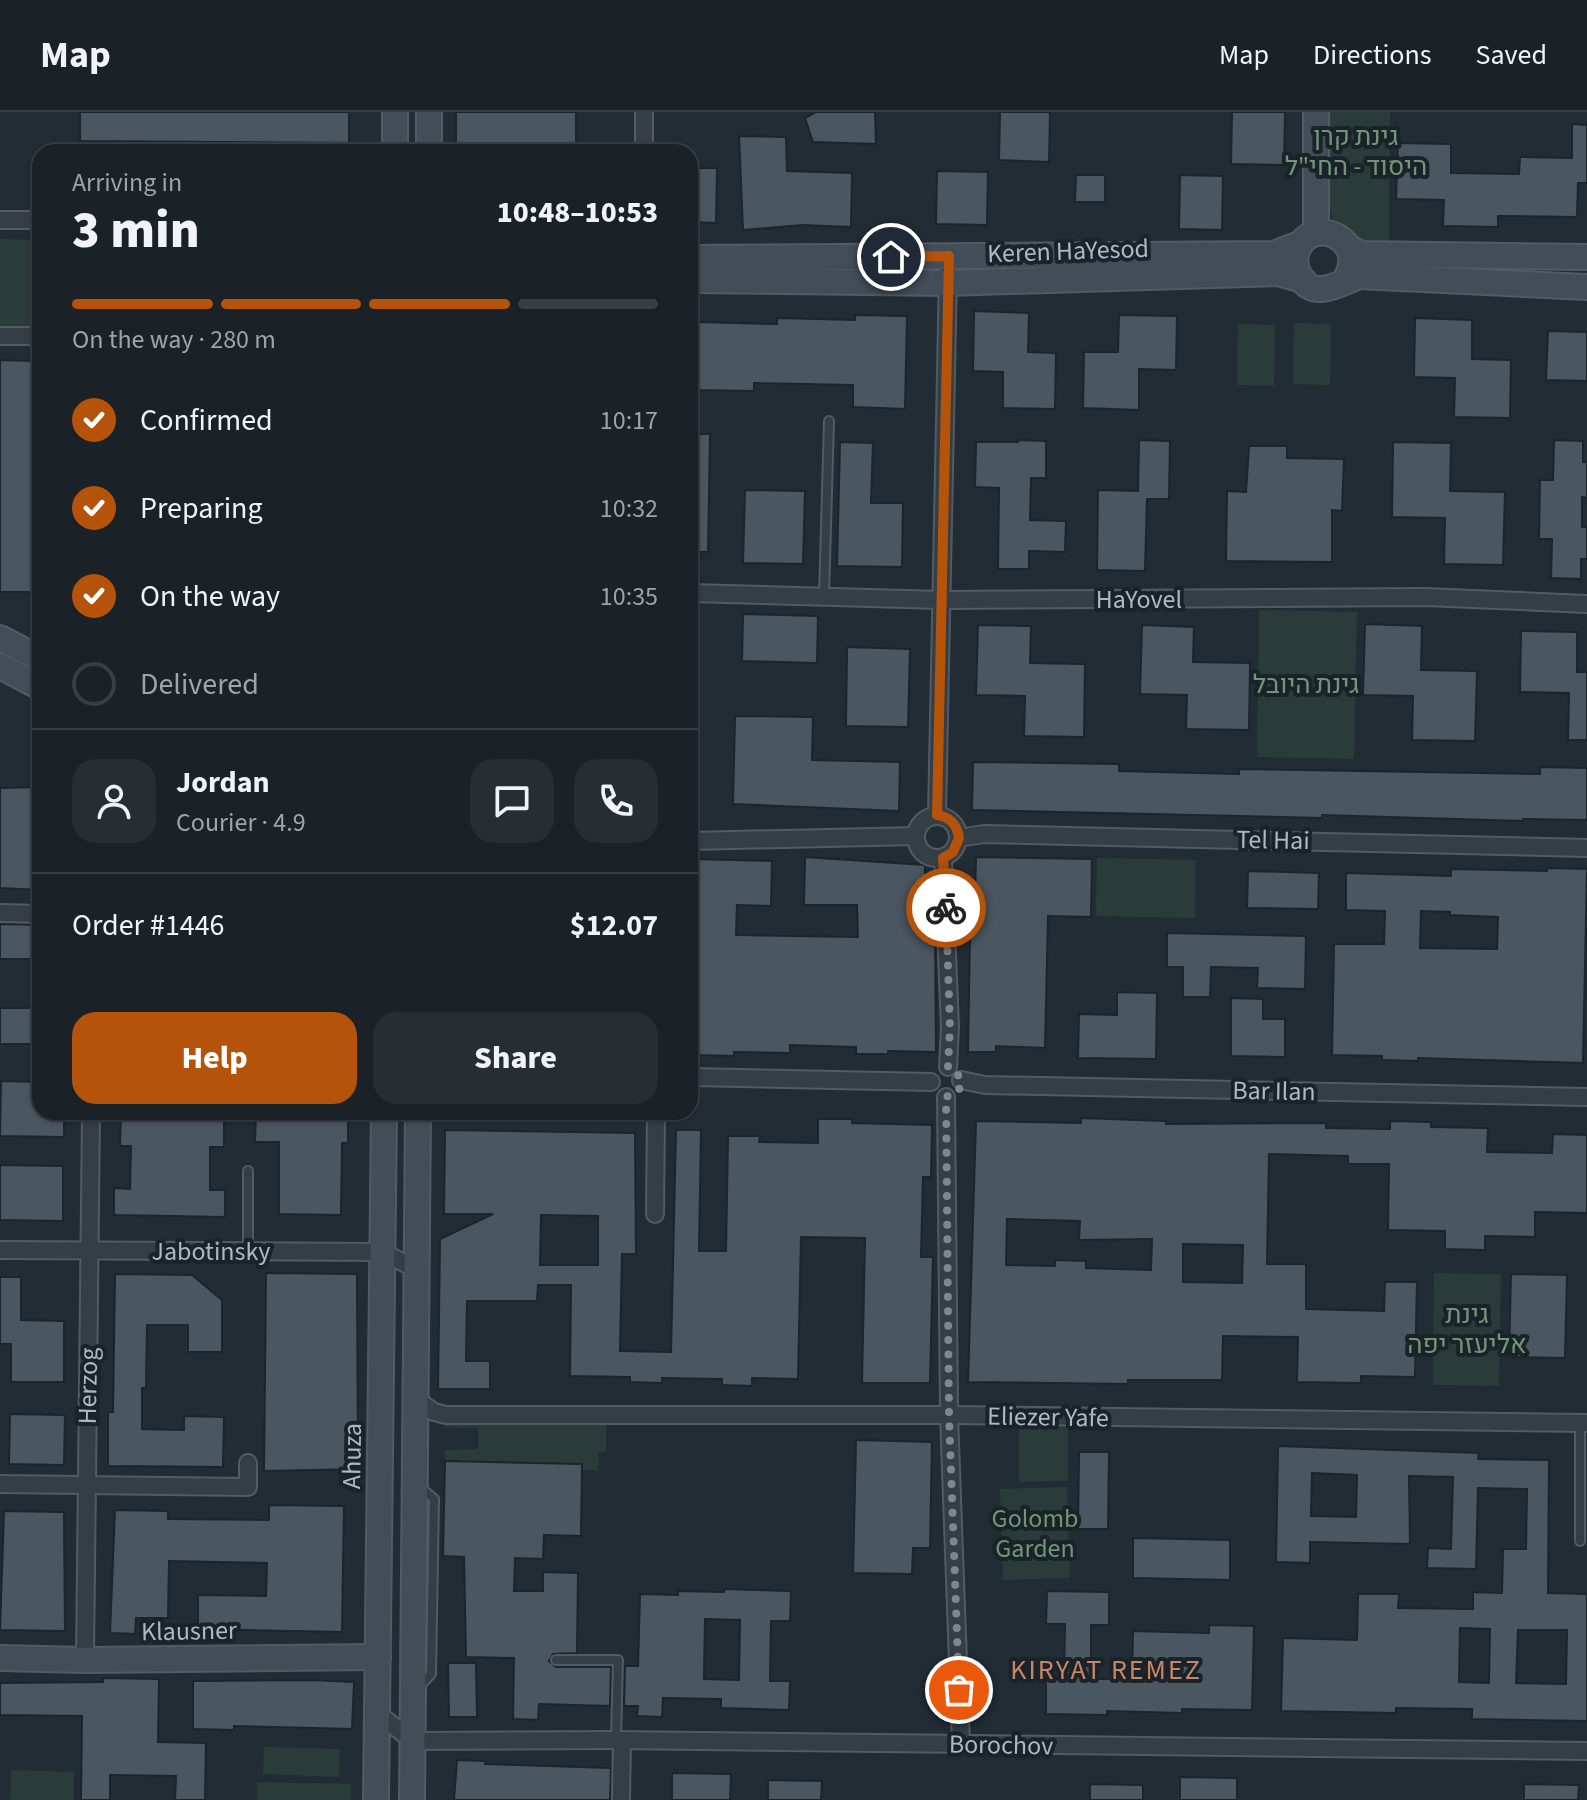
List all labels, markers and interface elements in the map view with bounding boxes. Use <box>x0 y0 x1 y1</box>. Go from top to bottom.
text: Map <box>40 28 111 82</box>
text: Map <box>1219 35 1269 75</box>
text: Directions <box>1313 35 1432 75</box>
text: Saved <box>1476 35 1547 75</box>
park label: גינת קרן היסוד - החי"ל <box>1285 118 1427 185</box>
text: Arriving in <box>72 164 182 201</box>
text: 10:48–10:53 <box>497 191 658 234</box>
text: 3 min <box>72 194 200 268</box>
pin <box>857 223 925 291</box>
street label: Keren HaYesod <box>986 230 1150 272</box>
icon: home <box>869 235 913 279</box>
text: On the way · 280 m <box>72 321 276 358</box>
icon: check <box>72 398 116 442</box>
text: Confirmed <box>140 399 273 442</box>
text: 10:17 <box>600 402 658 439</box>
icon: check <box>72 486 116 530</box>
text: Preparing <box>140 487 263 530</box>
text: 10:32 <box>600 490 658 527</box>
icon: check <box>72 574 116 618</box>
text: On the way <box>140 575 280 618</box>
text: 10:35 <box>600 578 658 615</box>
street label: HaYovel <box>1096 581 1182 618</box>
text: Delivered <box>140 663 259 706</box>
park label: גינת היובל <box>1253 666 1359 703</box>
button: person <box>72 759 156 843</box>
button: chat <box>470 759 554 843</box>
button: phone <box>574 759 658 843</box>
text: Jordan <box>176 761 270 804</box>
text: Courier · 4.9 <box>176 804 306 841</box>
street label: Tel Hai <box>1236 821 1310 859</box>
courier <box>906 868 986 948</box>
icon: bike <box>924 886 968 930</box>
text: Order #1446 <box>72 904 225 947</box>
text: $12.07 <box>570 904 658 947</box>
button: Help <box>72 1012 357 1104</box>
button: Share <box>373 1012 658 1104</box>
street label: Bar Ilan <box>1232 1072 1316 1110</box>
street label: Jabotinsky <box>152 1233 270 1270</box>
park label: גינת אליעזר יפה <box>1407 1296 1527 1363</box>
street label: Herzog <box>69 1347 107 1425</box>
street label: Eliezer Yafe <box>987 1397 1109 1437</box>
street label: Ahuza <box>333 1423 371 1489</box>
park label: Golomb Garden <box>992 1500 1078 1567</box>
street label: Klausner <box>141 1612 238 1650</box>
district label: KIRYAT REMEZ <box>1010 1650 1202 1690</box>
pin <box>925 1656 993 1724</box>
icon: bag <box>937 1668 981 1712</box>
street label: Borochov <box>948 1726 1054 1764</box>

